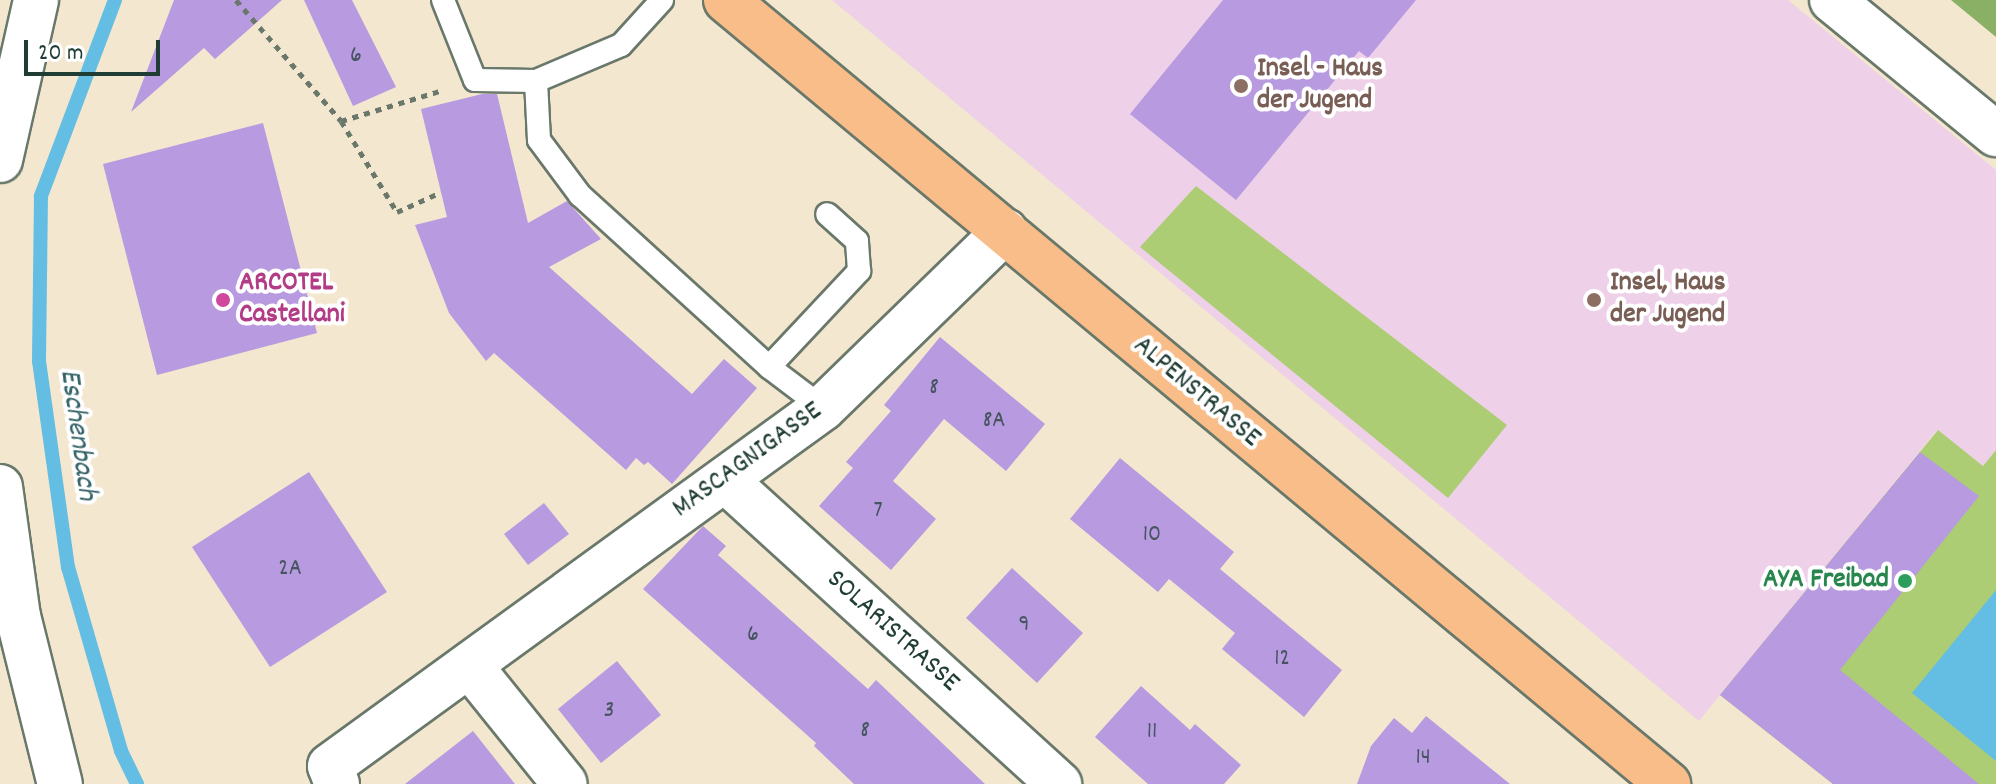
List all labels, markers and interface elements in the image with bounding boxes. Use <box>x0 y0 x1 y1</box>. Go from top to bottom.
scale bar <box>28 24 164 74</box>
text: 20 m <box>38 37 84 71</box>
house number: 6 <box>350 43 362 71</box>
place label: Insel - Haus der Jugend <box>1257 53 1383 119</box>
marker: Insel - Haus der Jugend <box>1232 77 1250 95</box>
place label: ARCOTEL Castellani <box>239 267 345 333</box>
place label: Insel, Haus der Jugend <box>1610 267 1725 333</box>
marker: ARCOTEL Castellani <box>214 291 232 309</box>
marker: Insel, Haus der Jugend <box>1585 291 1603 309</box>
street label: ALPENSTRASSE <box>1125 330 1267 456</box>
water label: Eschenbach <box>49 367 103 503</box>
house number: 8 <box>929 375 939 403</box>
street label: MASCAGNIGASSE <box>667 395 829 527</box>
house number: 8A <box>983 408 1005 436</box>
house number: 7 <box>873 498 883 526</box>
house number: 10 <box>1143 522 1161 550</box>
house number: 2A <box>278 556 302 584</box>
street label: SOLARISTRASSE <box>819 564 965 700</box>
place label: AYA Freibad <box>1763 564 1889 598</box>
marker: AYA Freibad <box>1896 572 1914 590</box>
house number: 9 <box>1019 612 1029 640</box>
house number: 6 <box>747 622 759 650</box>
house number: 12 <box>1274 646 1290 674</box>
house number: 3 <box>604 698 614 726</box>
house number: 8 <box>860 718 870 746</box>
house number: 11 <box>1147 719 1157 747</box>
house number: 14 <box>1415 745 1431 773</box>

